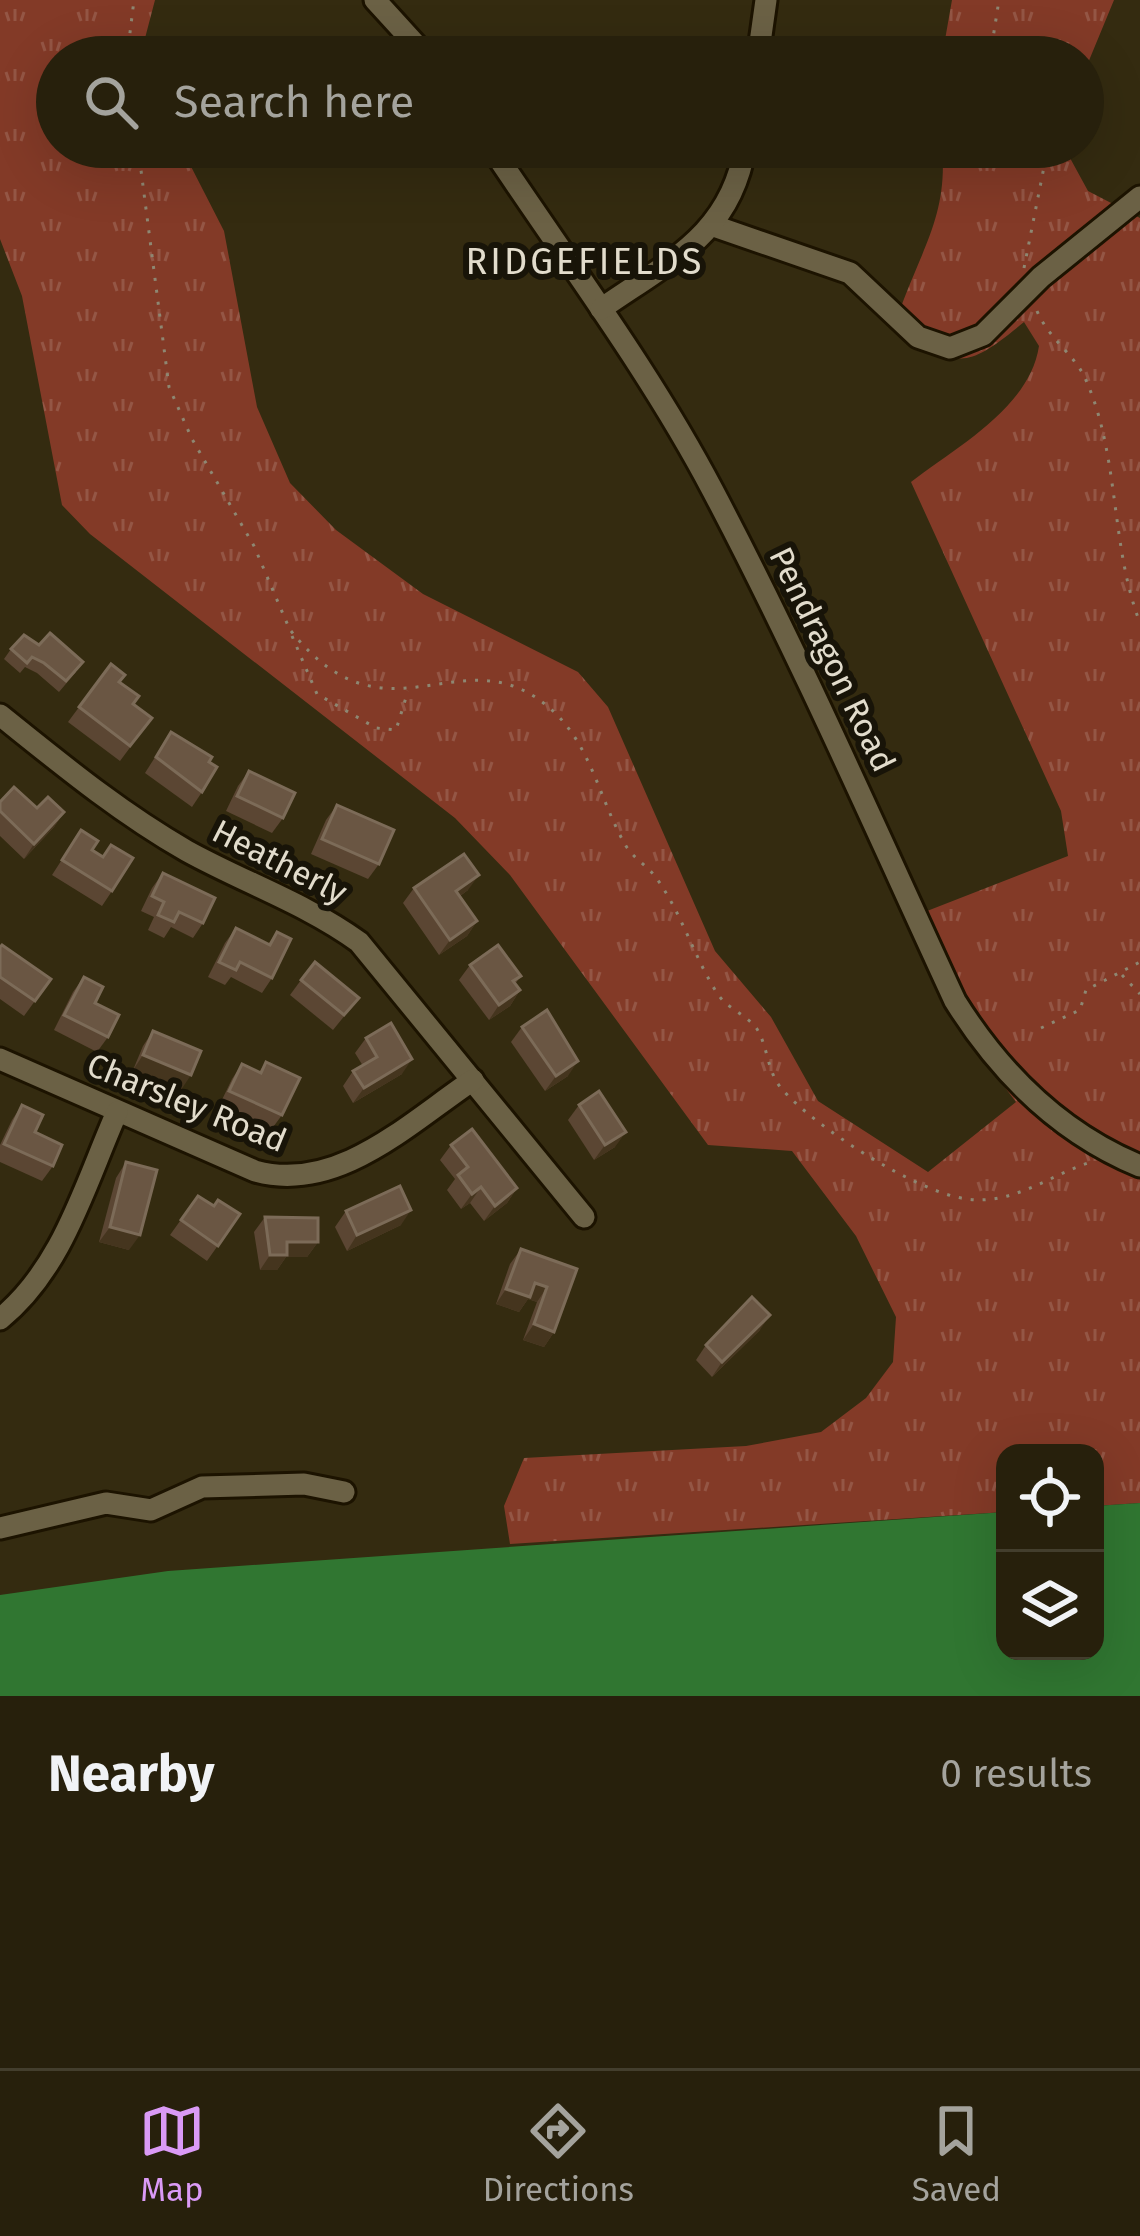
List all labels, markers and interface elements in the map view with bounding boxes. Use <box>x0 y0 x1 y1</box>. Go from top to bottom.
search box <box>36 36 1104 168</box>
icon: search <box>78 69 144 135</box>
text: Search here <box>174 75 414 129</box>
district label: RIDGEFIELDS <box>466 240 704 284</box>
street label: Pendragon Road <box>761 541 904 778</box>
street label: Heatherly <box>206 811 353 913</box>
street label: Charsley Road <box>81 1045 292 1161</box>
map controls <box>996 1444 1104 1660</box>
button: locate <box>996 1444 1104 1552</box>
button: layers <box>996 1552 1104 1660</box>
text: Nearby <box>48 1743 214 1805</box>
text: 0 results <box>940 1751 1092 1797</box>
tab: Map <box>139 2098 205 2210</box>
tab: Directions <box>483 2098 634 2210</box>
tab: Saved <box>912 2098 1001 2210</box>

